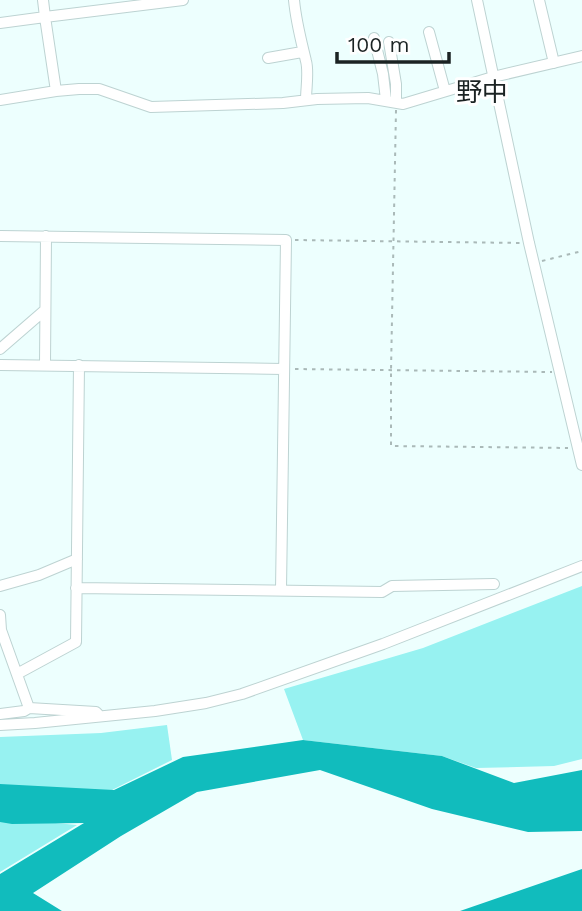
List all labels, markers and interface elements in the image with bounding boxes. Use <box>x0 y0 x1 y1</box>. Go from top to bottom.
scale bar <box>337 21 449 65</box>
text: 100 m <box>348 32 410 57</box>
district label: 野中 <box>456 77 508 107</box>

